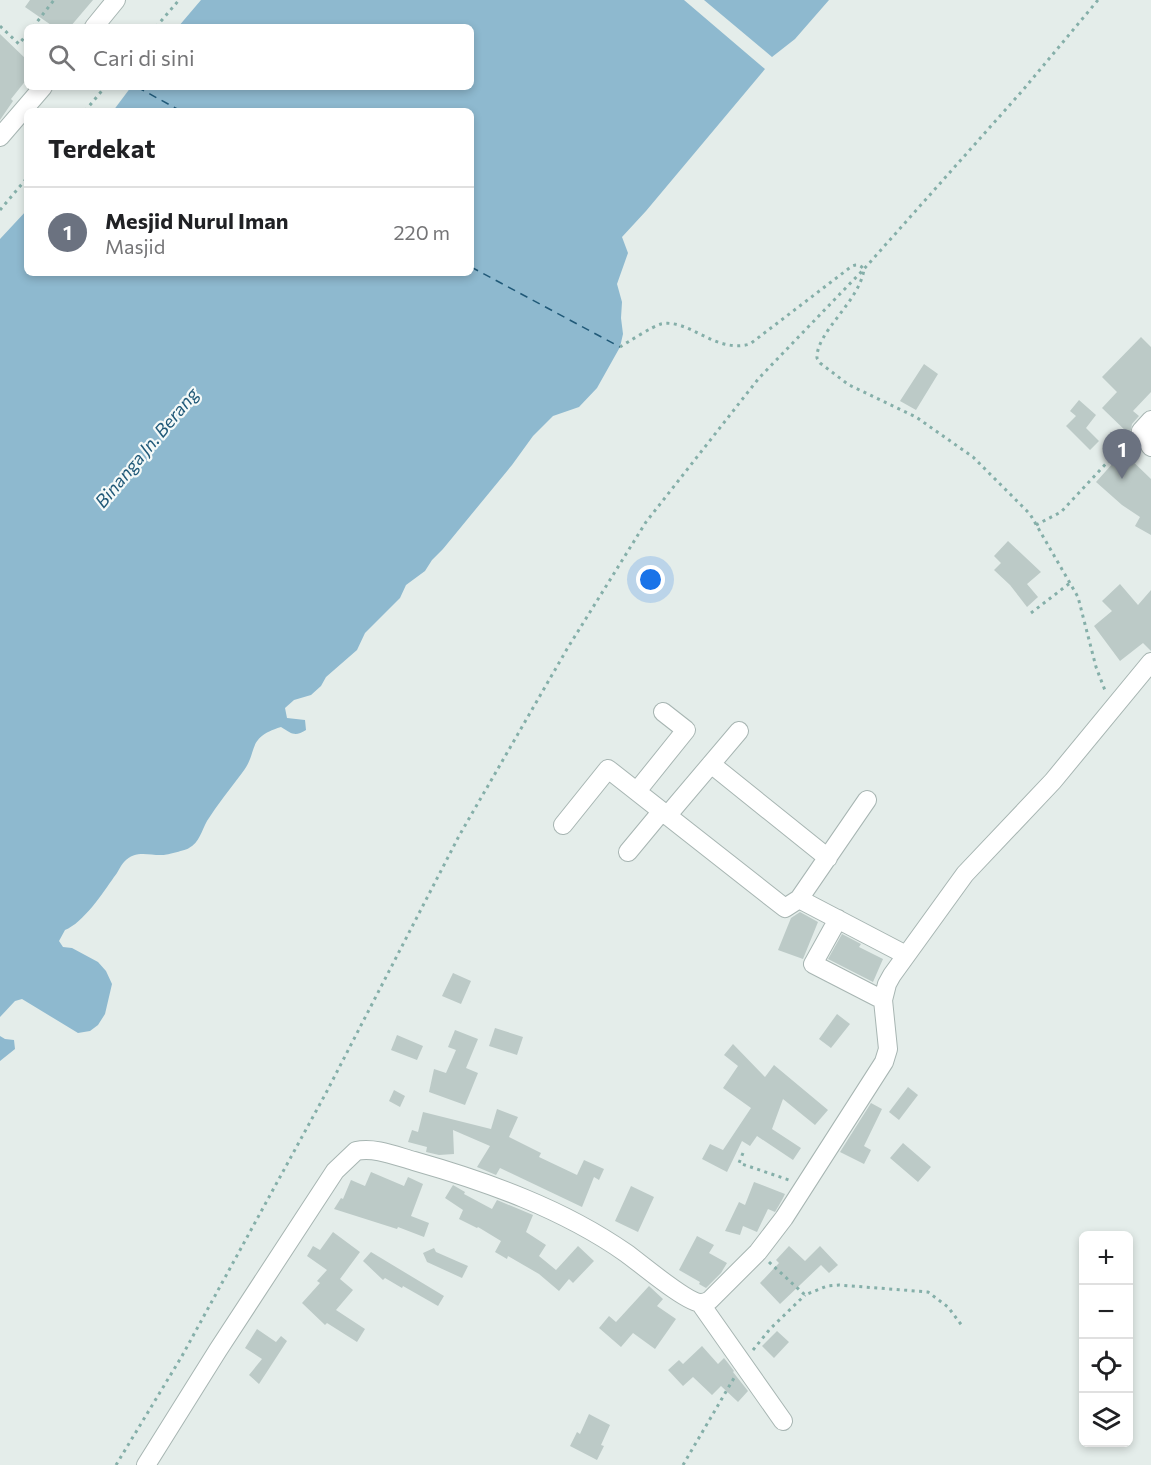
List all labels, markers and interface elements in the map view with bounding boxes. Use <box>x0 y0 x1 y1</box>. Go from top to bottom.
search box <box>24 24 474 90</box>
icon: search <box>45 41 78 74</box>
text: Cari di sini <box>93 44 195 71</box>
text: Terdekat <box>48 132 155 163</box>
text: Mesjid Nurul Iman <box>105 207 289 234</box>
text: 1 <box>63 220 72 244</box>
text: 220 m <box>394 220 450 244</box>
text: Masjid <box>105 234 165 258</box>
water label: Binanga Jn. Berang <box>90 382 204 512</box>
pin: 1 <box>1102 430 1142 479</box>
your location <box>636 565 665 594</box>
map controls <box>1079 1231 1133 1447</box>
button: + <box>1079 1231 1133 1285</box>
button: − <box>1079 1285 1133 1339</box>
button: locate <box>1079 1339 1133 1393</box>
button: layers <box>1079 1393 1133 1447</box>

